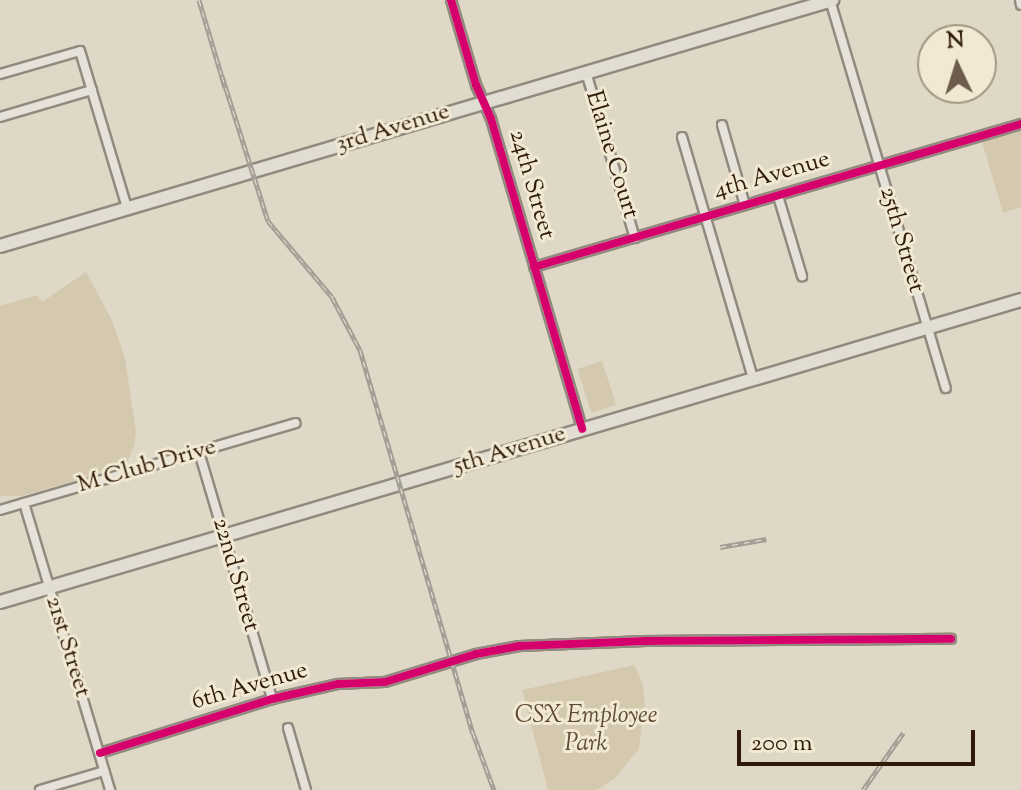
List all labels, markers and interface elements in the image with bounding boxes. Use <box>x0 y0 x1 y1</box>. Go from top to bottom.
north arrow <box>917 24 997 104</box>
text: N <box>946 25 965 59</box>
street label: Elaine Court <box>578 88 644 222</box>
street label: 3rd Avenue <box>333 98 453 160</box>
street label: 24th Street <box>502 127 560 243</box>
street label: 4th Avenue <box>711 146 833 206</box>
street label: 25th Street <box>872 184 930 296</box>
street label: 5th Avenue <box>450 420 570 482</box>
street label: M Club Drive <box>75 434 219 500</box>
street label: 22nd Street <box>205 515 265 635</box>
street label: 21st Street <box>38 593 96 701</box>
street label: 6th Avenue <box>189 657 311 717</box>
park label: CSX Employee Park <box>515 703 657 759</box>
scale bar <box>741 714 979 764</box>
text: 200 m <box>751 727 813 761</box>

